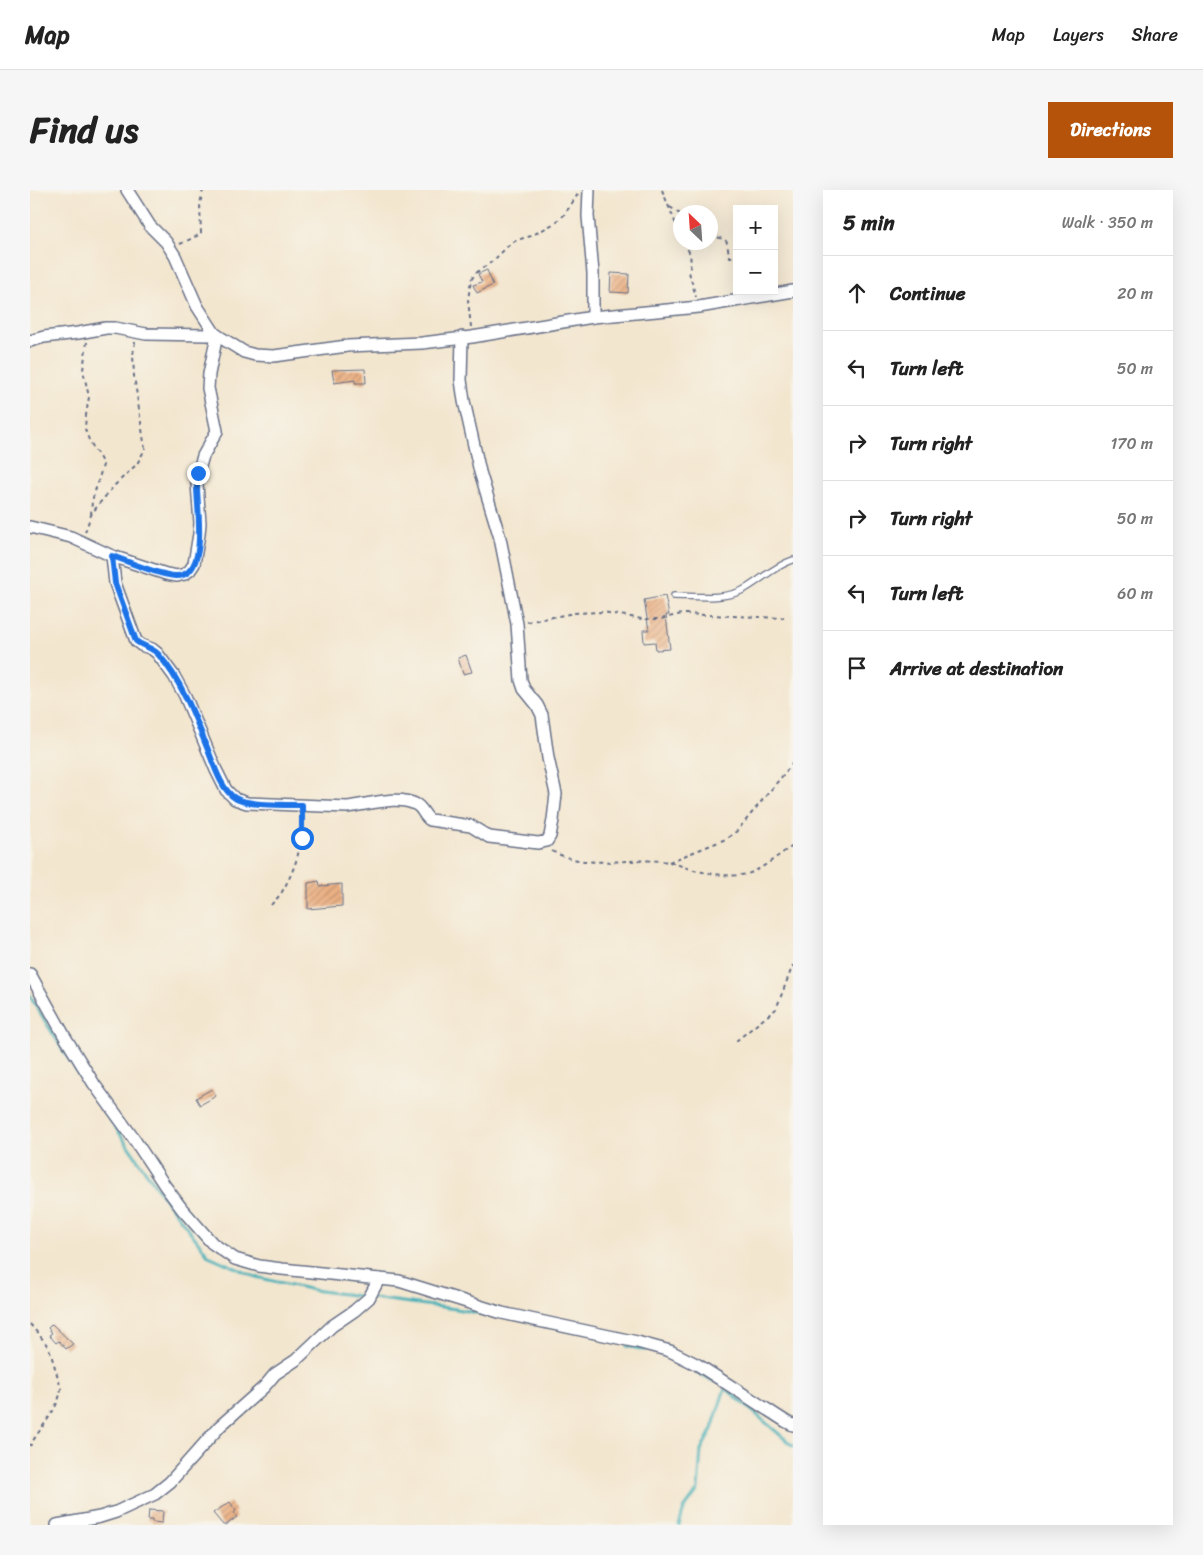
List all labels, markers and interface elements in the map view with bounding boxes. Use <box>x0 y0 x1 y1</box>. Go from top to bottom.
text: Map <box>25 14 69 56</box>
text: Map <box>992 19 1025 51</box>
text: Layers <box>1053 19 1104 51</box>
text: Share <box>1132 19 1178 51</box>
text: Find us <box>30 99 138 161</box>
button: Directions <box>1048 102 1173 158</box>
text: 5 min <box>843 204 895 242</box>
north arrow <box>673 205 718 250</box>
map controls <box>733 205 778 295</box>
button: + <box>733 205 778 250</box>
text: Walk · 350 m <box>1062 208 1153 237</box>
button: − <box>733 250 778 295</box>
text: Continue <box>890 277 966 310</box>
icon: ahead <box>843 279 871 307</box>
text: 20 m <box>1117 279 1153 308</box>
text: Turn left <box>890 352 963 385</box>
icon: left <box>843 354 871 382</box>
text: 50 m <box>1117 354 1153 383</box>
text: Turn right <box>890 427 972 460</box>
icon: right <box>843 429 871 457</box>
text: 170 m <box>1110 429 1153 458</box>
route end <box>187 462 210 485</box>
text: Turn right <box>890 502 972 535</box>
icon: right <box>843 504 871 532</box>
text: 50 m <box>1117 504 1153 533</box>
text: Turn left <box>890 577 963 610</box>
icon: left <box>843 579 871 607</box>
text: 60 m <box>1117 579 1153 608</box>
text: Arrive at destination <box>890 652 1063 685</box>
icon: arrive <box>843 654 871 682</box>
route start <box>291 827 314 850</box>

